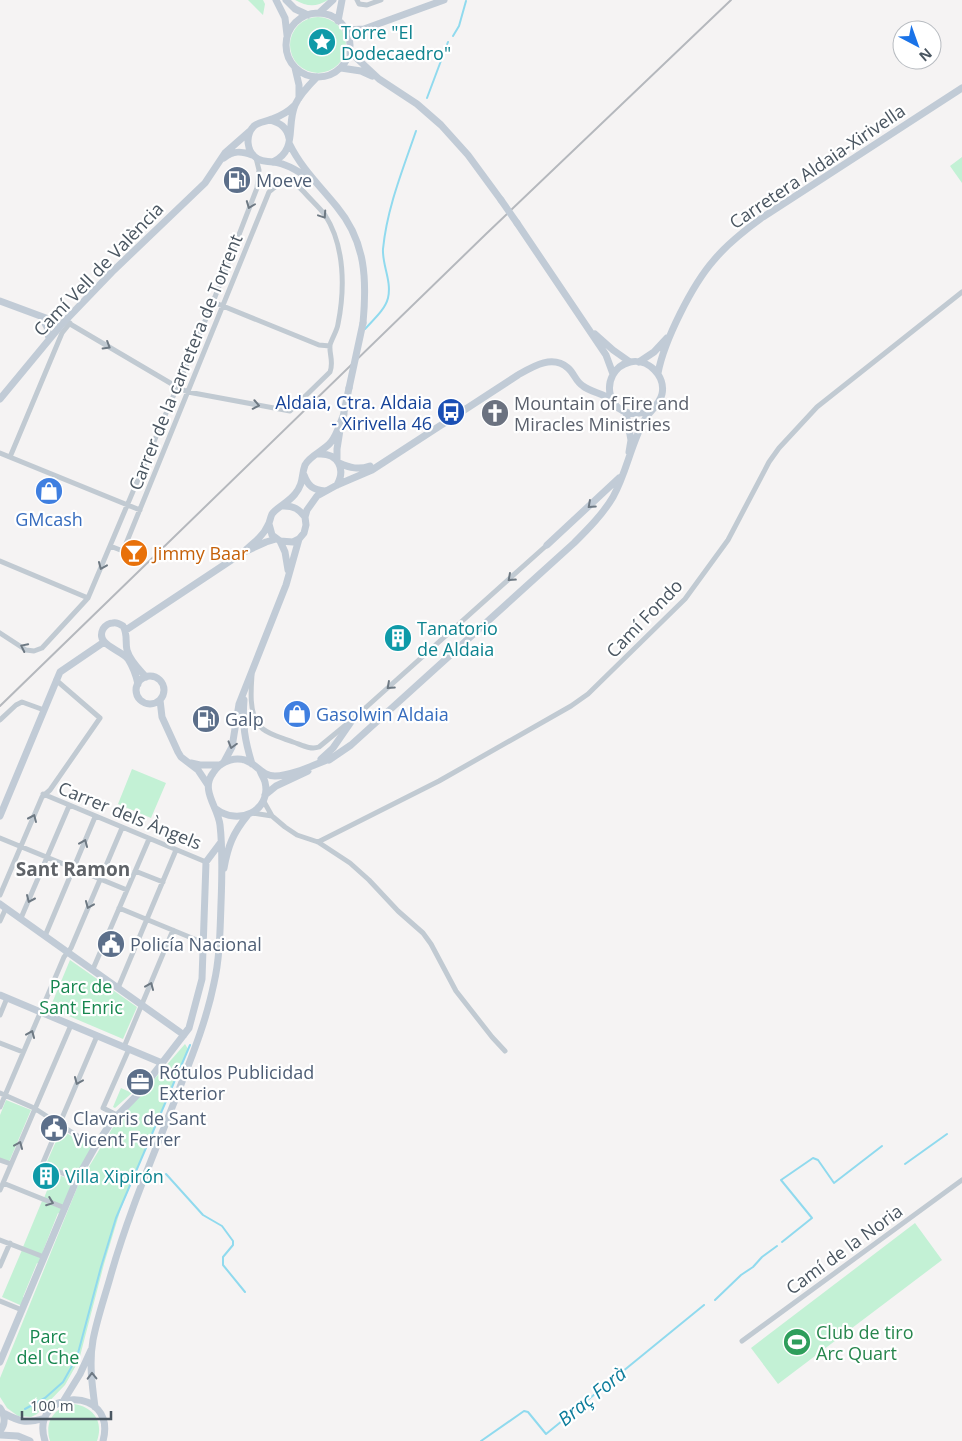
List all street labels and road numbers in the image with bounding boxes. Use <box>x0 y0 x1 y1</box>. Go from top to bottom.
street label: Carretera Aldaia-Xirivella <box>724 98 910 234</box>
street label: Camí Vell de València <box>28 197 168 341</box>
street label: Carrer de la carretera de Torrent <box>123 230 247 494</box>
street label: Camí Fondo <box>601 574 687 662</box>
street label: Carrer dels Àngels <box>55 775 205 855</box>
street label: Camí de la Noria <box>781 1199 907 1299</box>

